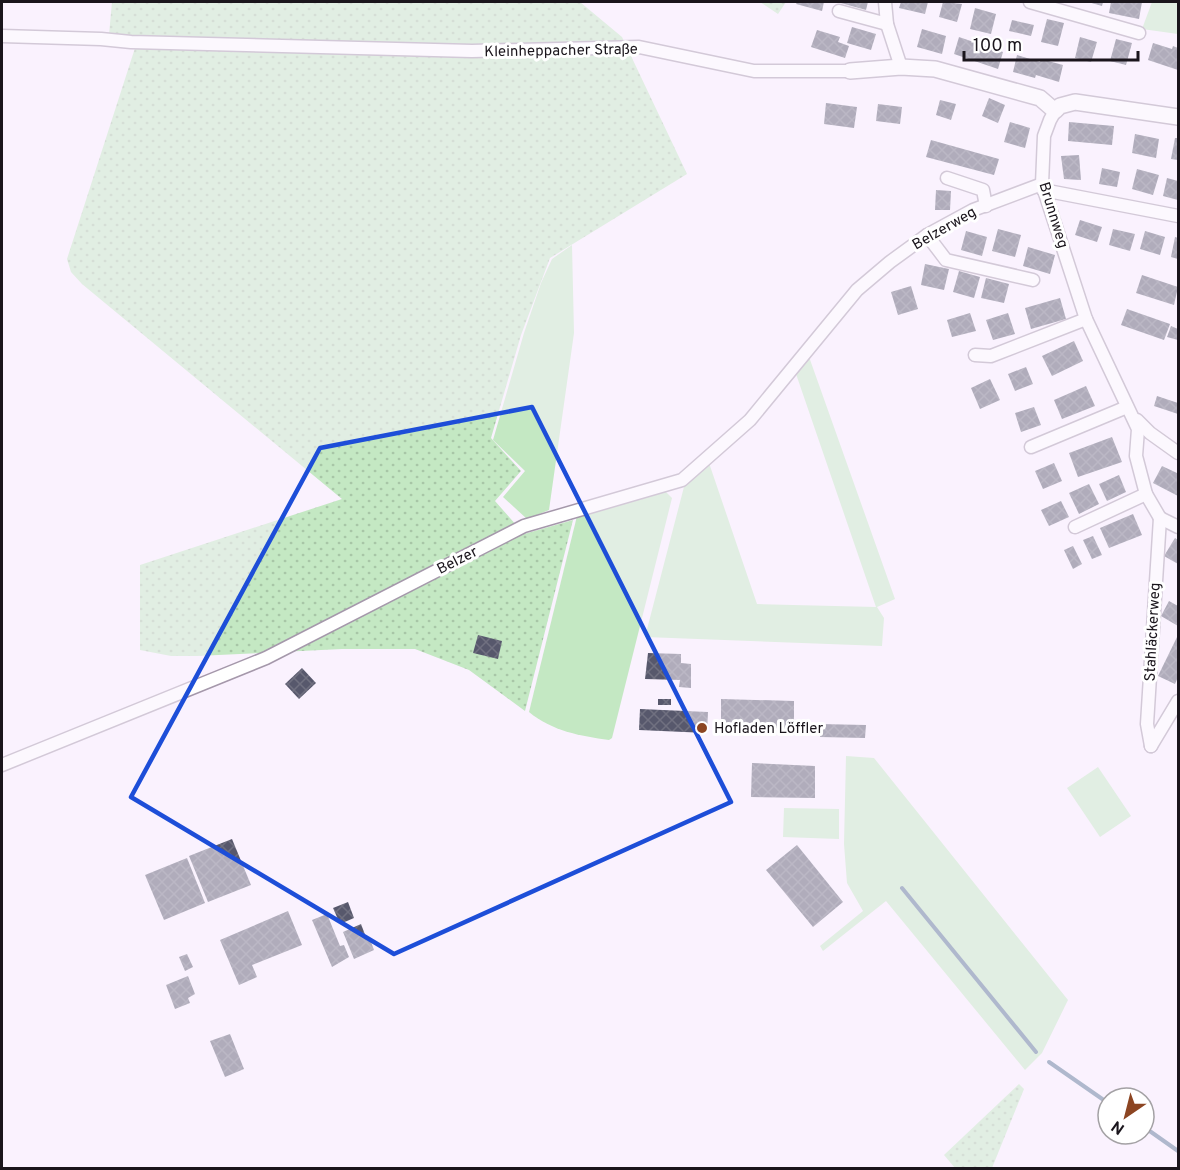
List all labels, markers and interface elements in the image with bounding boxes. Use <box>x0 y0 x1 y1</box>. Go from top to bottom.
scale bar <box>964 24 1138 62</box>
text: 100 m <box>973 35 1022 58</box>
street label: Kleinheppacher Straße <box>484 41 638 62</box>
street label: Brunnweg <box>1033 180 1072 251</box>
street label: Belzerweg <box>909 203 980 255</box>
street label: Belzer <box>434 543 481 580</box>
street label: Stahläckerweg <box>1141 582 1166 682</box>
place label: Hofladen Löffler <box>714 720 823 739</box>
marker: Hofladen Löffler <box>695 721 709 735</box>
north arrow <box>1096 1086 1156 1146</box>
text: N <box>1108 1115 1129 1138</box>

